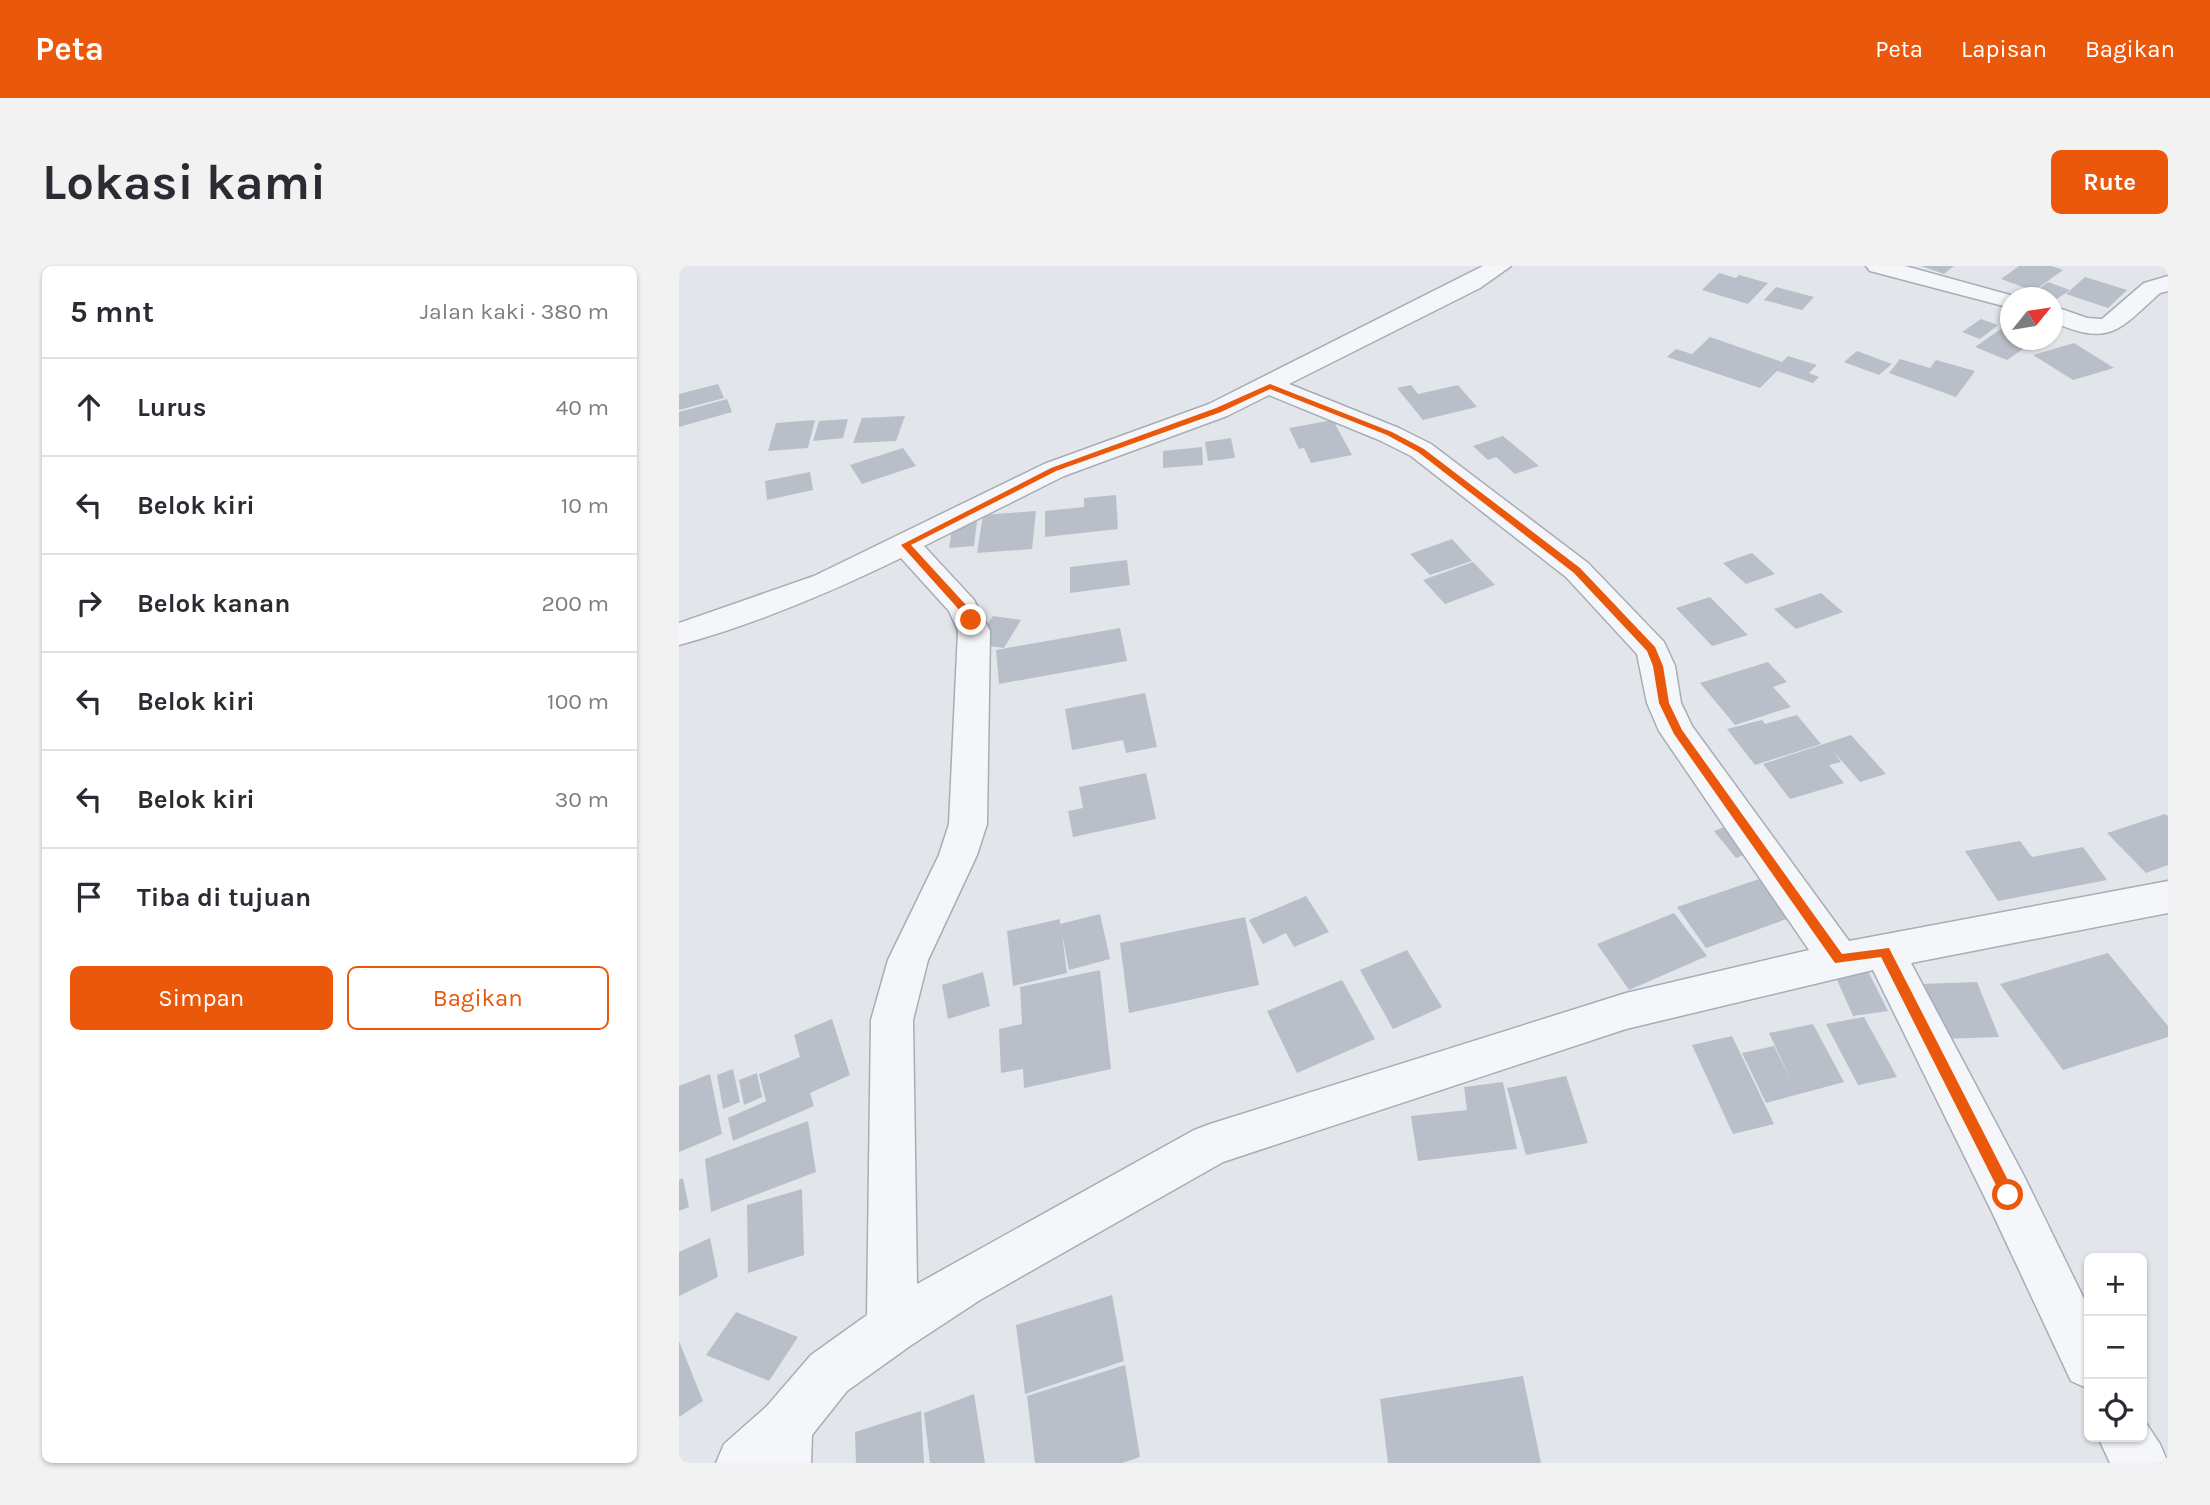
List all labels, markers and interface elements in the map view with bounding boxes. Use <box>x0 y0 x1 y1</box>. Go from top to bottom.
text: Peta <box>35 30 104 68</box>
text: Peta <box>1875 35 1923 63</box>
text: Lapisan <box>1961 35 2047 63</box>
text: Bagikan <box>2085 35 2175 63</box>
button: Rute <box>2051 150 2168 214</box>
text: Lokasi kami <box>42 154 326 211</box>
north arrow <box>2000 287 2063 350</box>
text: 5 mnt <box>70 294 154 330</box>
text: Jalan kaki · 380 m <box>420 298 609 325</box>
icon: ahead <box>70 388 108 426</box>
text: Lurus <box>137 392 206 423</box>
text: 40 m <box>556 394 609 421</box>
icon: left <box>70 486 108 524</box>
text: Belok kiri <box>137 490 255 521</box>
text: 10 m <box>561 492 609 519</box>
icon: right <box>70 584 108 622</box>
text: Belok kanan <box>137 588 290 619</box>
text: 200 m <box>541 590 609 617</box>
route end <box>955 604 986 635</box>
icon: left <box>70 682 108 720</box>
text: Belok kiri <box>137 686 255 717</box>
text: 100 m <box>547 688 609 715</box>
icon: left <box>70 780 108 818</box>
text: Belok kiri <box>137 784 255 815</box>
text: 30 m <box>555 786 609 813</box>
icon: arrive <box>70 878 108 916</box>
text: Tiba di tujuan <box>137 882 311 913</box>
button: Simpan <box>70 966 333 1030</box>
button: Bagikan <box>347 966 609 1030</box>
route start <box>1992 1179 2023 1210</box>
map controls <box>2084 1253 2147 1442</box>
button: + <box>2084 1253 2147 1316</box>
button: − <box>2084 1316 2147 1379</box>
button: locate <box>2084 1379 2147 1442</box>

